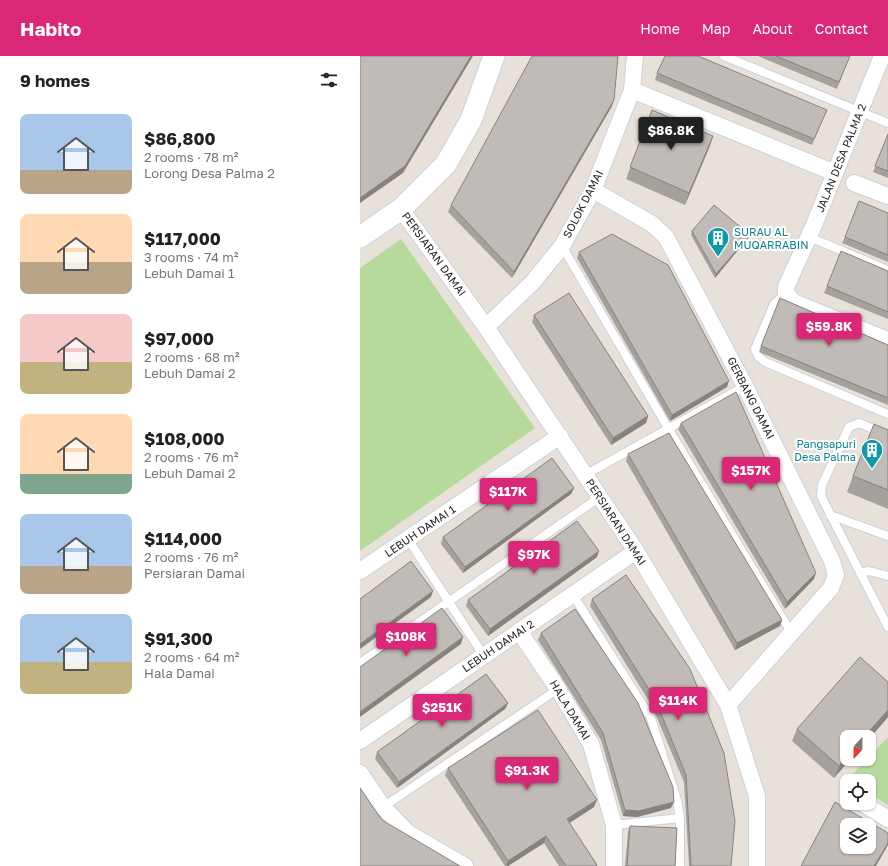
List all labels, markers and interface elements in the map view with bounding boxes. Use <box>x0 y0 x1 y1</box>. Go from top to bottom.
text: Habito <box>20 17 81 40</box>
text: Home <box>640 20 680 37</box>
text: Map <box>702 20 730 37</box>
text: About <box>752 20 793 37</box>
text: Contact <box>815 20 868 37</box>
icon: filters <box>318 69 340 91</box>
text: 9 homes <box>20 70 90 91</box>
street label: JALAN DESA PALMA 2 <box>813 102 868 214</box>
pin: $86.8K <box>638 117 704 151</box>
text: $86.8K <box>647 122 695 138</box>
text: $86,800 <box>144 128 216 149</box>
icon: home <box>52 130 100 178</box>
text: 2 rooms · 78 m² <box>144 149 238 165</box>
text: Lorong Desa Palma 2 <box>144 165 275 181</box>
street label: SOLOK DAMAI <box>560 168 605 240</box>
street label: PERSIARAN DAMAI <box>400 209 469 298</box>
building icon: SURAU AL MUQARRABIN <box>705 225 731 258</box>
place label: SURAU AL MUQARRABIN <box>734 225 809 251</box>
text: $117,000 <box>144 228 221 249</box>
icon: home <box>52 230 100 278</box>
text: 3 rooms · 74 m² <box>144 249 238 265</box>
text: Lebuh Damai 1 <box>144 265 234 281</box>
pin: $59.8K <box>796 313 862 347</box>
text: $59.8K <box>806 318 852 334</box>
text: $97,000 <box>144 328 214 349</box>
icon: home <box>52 330 100 378</box>
text: 2 rooms · 68 m² <box>144 349 239 365</box>
street label: GERBANG DAMAI <box>725 355 778 441</box>
text: Lebuh Damai 2 <box>144 365 236 381</box>
text: $108,000 <box>144 428 225 449</box>
icon: home <box>52 430 100 478</box>
place label: Pangsapuri Desa Palma <box>794 437 856 463</box>
building icon: Pangsapuri Desa Palma <box>859 437 885 470</box>
text: 2 rooms · 76 m² <box>144 449 238 465</box>
pin: $157K <box>723 457 779 491</box>
text: $157K <box>731 462 771 478</box>
text: Lebuh Damai 2 <box>144 465 236 481</box>
street label: PERSIARAN DAMAI <box>584 476 649 567</box>
pin: $117K <box>480 478 536 512</box>
text: $117K <box>489 483 527 499</box>
street label: LEBUH DAMAI 1 <box>382 502 458 559</box>
text: $114,000 <box>144 528 222 549</box>
icon: home <box>52 530 100 578</box>
pin: $97K <box>510 541 558 575</box>
text: $97K <box>517 546 551 562</box>
text: 2 rooms · 76 m² <box>144 549 238 565</box>
text: Persiaran Damai <box>144 565 245 581</box>
street label: LEBUH DAMAI 2 <box>459 617 536 674</box>
pin: $108K <box>378 623 434 657</box>
text: $91,300 <box>144 628 213 649</box>
text: $108K <box>385 628 427 644</box>
icon: home <box>52 630 100 678</box>
text: 2 rooms · 64 m² <box>144 649 239 665</box>
text: Hala Damai <box>144 665 215 681</box>
street label: HALA DAMAI <box>547 677 593 742</box>
pin: $114K <box>650 687 706 721</box>
text: $114K <box>658 692 698 708</box>
pin: $251K <box>414 694 470 728</box>
text: $251K <box>422 699 462 715</box>
north arrow <box>840 730 876 766</box>
map controls <box>840 730 876 854</box>
pin: $91.3K <box>494 757 560 791</box>
text: $91.3K <box>504 762 550 778</box>
button: locate <box>840 774 876 810</box>
button: layers <box>840 818 876 854</box>

